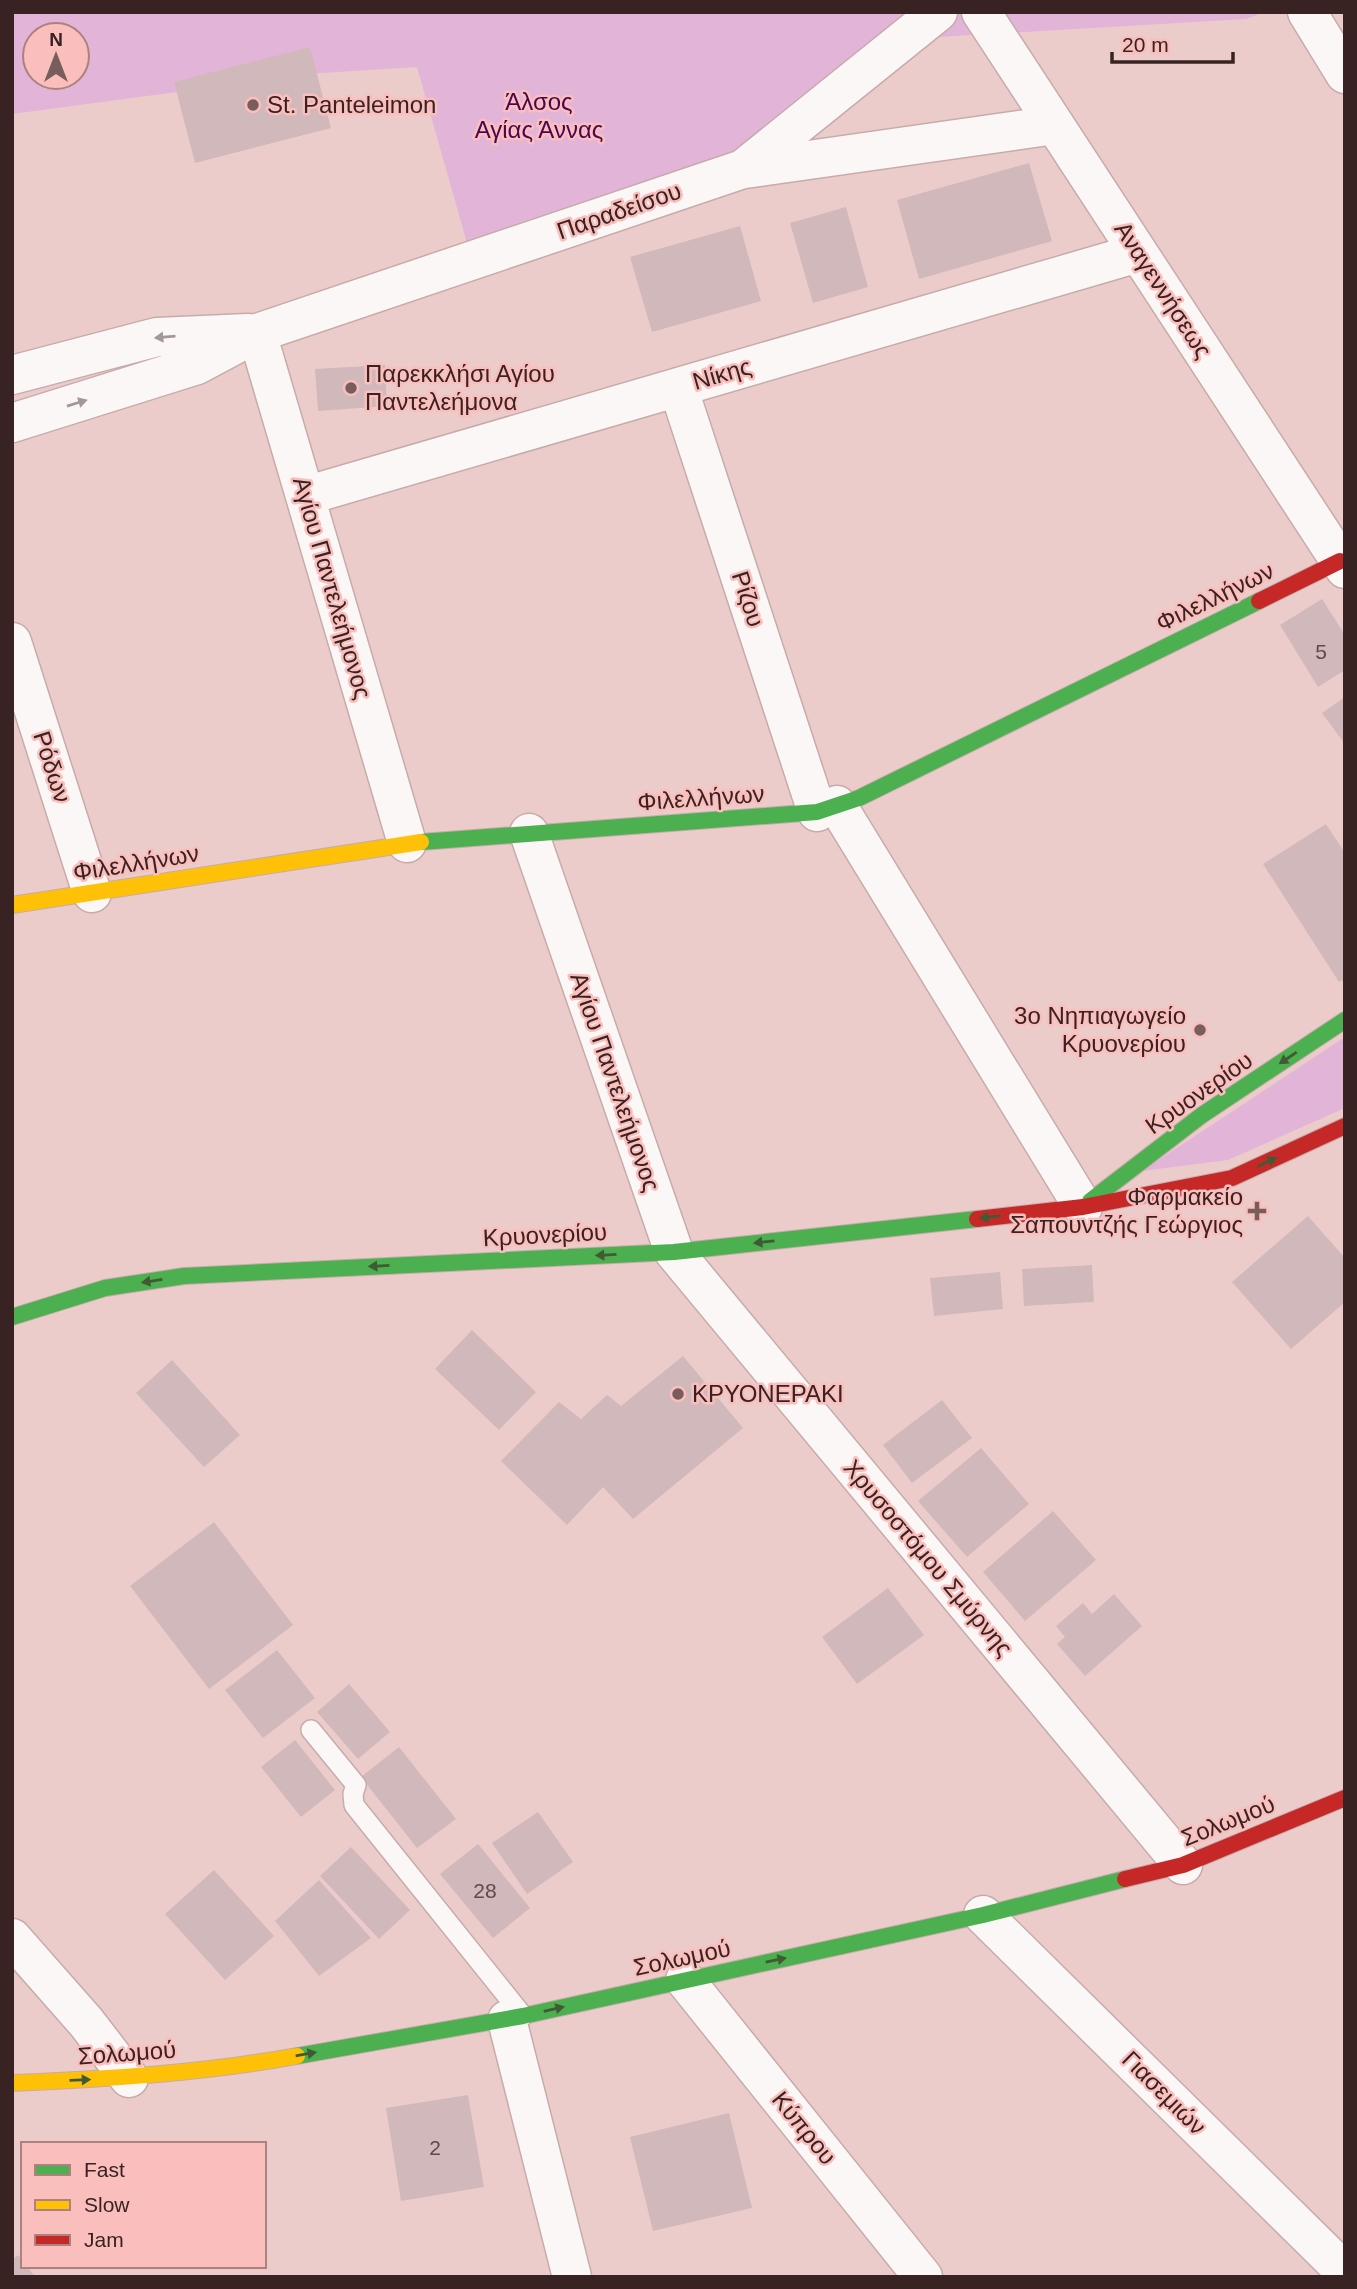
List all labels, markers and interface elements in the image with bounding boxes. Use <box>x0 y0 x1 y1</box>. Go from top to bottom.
north arrow <box>21 21 91 91</box>
scale bar <box>1112 21 1233 65</box>
text: N <box>49 29 63 50</box>
text: 20 m <box>1122 33 1169 56</box>
park label: Άλσος Αγίας Άννας <box>475 88 603 143</box>
place label: St. Panteleimon <box>267 91 436 118</box>
marker: St. Panteleimon <box>245 97 261 113</box>
street label: Παραδείσου <box>553 177 684 244</box>
street label: Αναγεννήσεως <box>1109 216 1218 363</box>
one-way arrow <box>153 332 175 343</box>
street label: Νίκης <box>690 352 754 395</box>
place label: Παρεκκλήσι Αγίου Παντελεήμονα <box>365 360 555 415</box>
marker: Παρεκκλήσι Αγίου Παντελεήμονα <box>343 380 359 396</box>
one-way arrow <box>67 397 88 407</box>
street label: Αγίου Παντελεήμονος <box>288 474 377 702</box>
street label: Φιλελλήνων <box>1152 557 1278 637</box>
street label: Ρίζου <box>727 568 770 630</box>
house number: 5 <box>1315 640 1327 663</box>
street label: Ρόδων <box>28 728 77 806</box>
street label: Φιλελλήνων <box>637 780 765 815</box>
street label: Φιλελλήνων <box>71 839 201 886</box>
street label: Αγίου Παντελεήμονος <box>565 969 666 1195</box>
place label: 3ο Νηπιαγωγείο Κρυονερίου <box>1014 1002 1186 1057</box>
marker: 3ο Νηπιαγωγείο Κρυονερίου <box>1192 1022 1208 1038</box>
street label: Κρυονερίου <box>1140 1046 1257 1139</box>
one-way arrow <box>1279 1051 1297 1065</box>
one-way arrow <box>1257 1156 1277 1167</box>
place label: Φαρμακείο Σαπουντζής Γεώργιος <box>1010 1183 1243 1238</box>
marker: Φαρμακείο Σαπουντζής Γεώργιος <box>1249 1203 1265 1219</box>
one-way arrow <box>979 1212 1001 1223</box>
street label: Κρυονερίου <box>482 1218 608 1251</box>
one-way arrow <box>753 1237 775 1248</box>
one-way arrow <box>595 1250 617 1261</box>
one-way arrow <box>368 1261 390 1272</box>
one-way arrow <box>141 1276 163 1287</box>
place label: ΚΡΥΟΝΕΡΑΚΙ <box>692 1380 844 1407</box>
marker: ΚΡΥΟΝΕΡΑΚΙ <box>670 1386 686 1402</box>
street label: Χρυσοστόμου Σμύρνης <box>838 1454 1018 1661</box>
street label: Σολωμού <box>1177 1790 1278 1851</box>
house number: 28 <box>473 1879 497 1902</box>
street label: Σολωμού <box>631 1934 733 1981</box>
one-way arrow <box>765 1955 787 1966</box>
one-way arrow <box>543 2004 565 2015</box>
street label: Σολωμού <box>77 2036 177 2069</box>
street label: Γιασεμιών <box>1117 2045 1212 2140</box>
one-way arrow <box>295 2049 317 2060</box>
one-way arrow <box>70 2074 92 2086</box>
street label: Κύπρου <box>767 2086 842 2170</box>
house number: 2 <box>429 2136 441 2159</box>
legend <box>21 2142 266 2268</box>
text: Fast <box>84 2158 125 2181</box>
text: Slow <box>84 2193 130 2216</box>
text: Jam <box>84 2228 124 2251</box>

